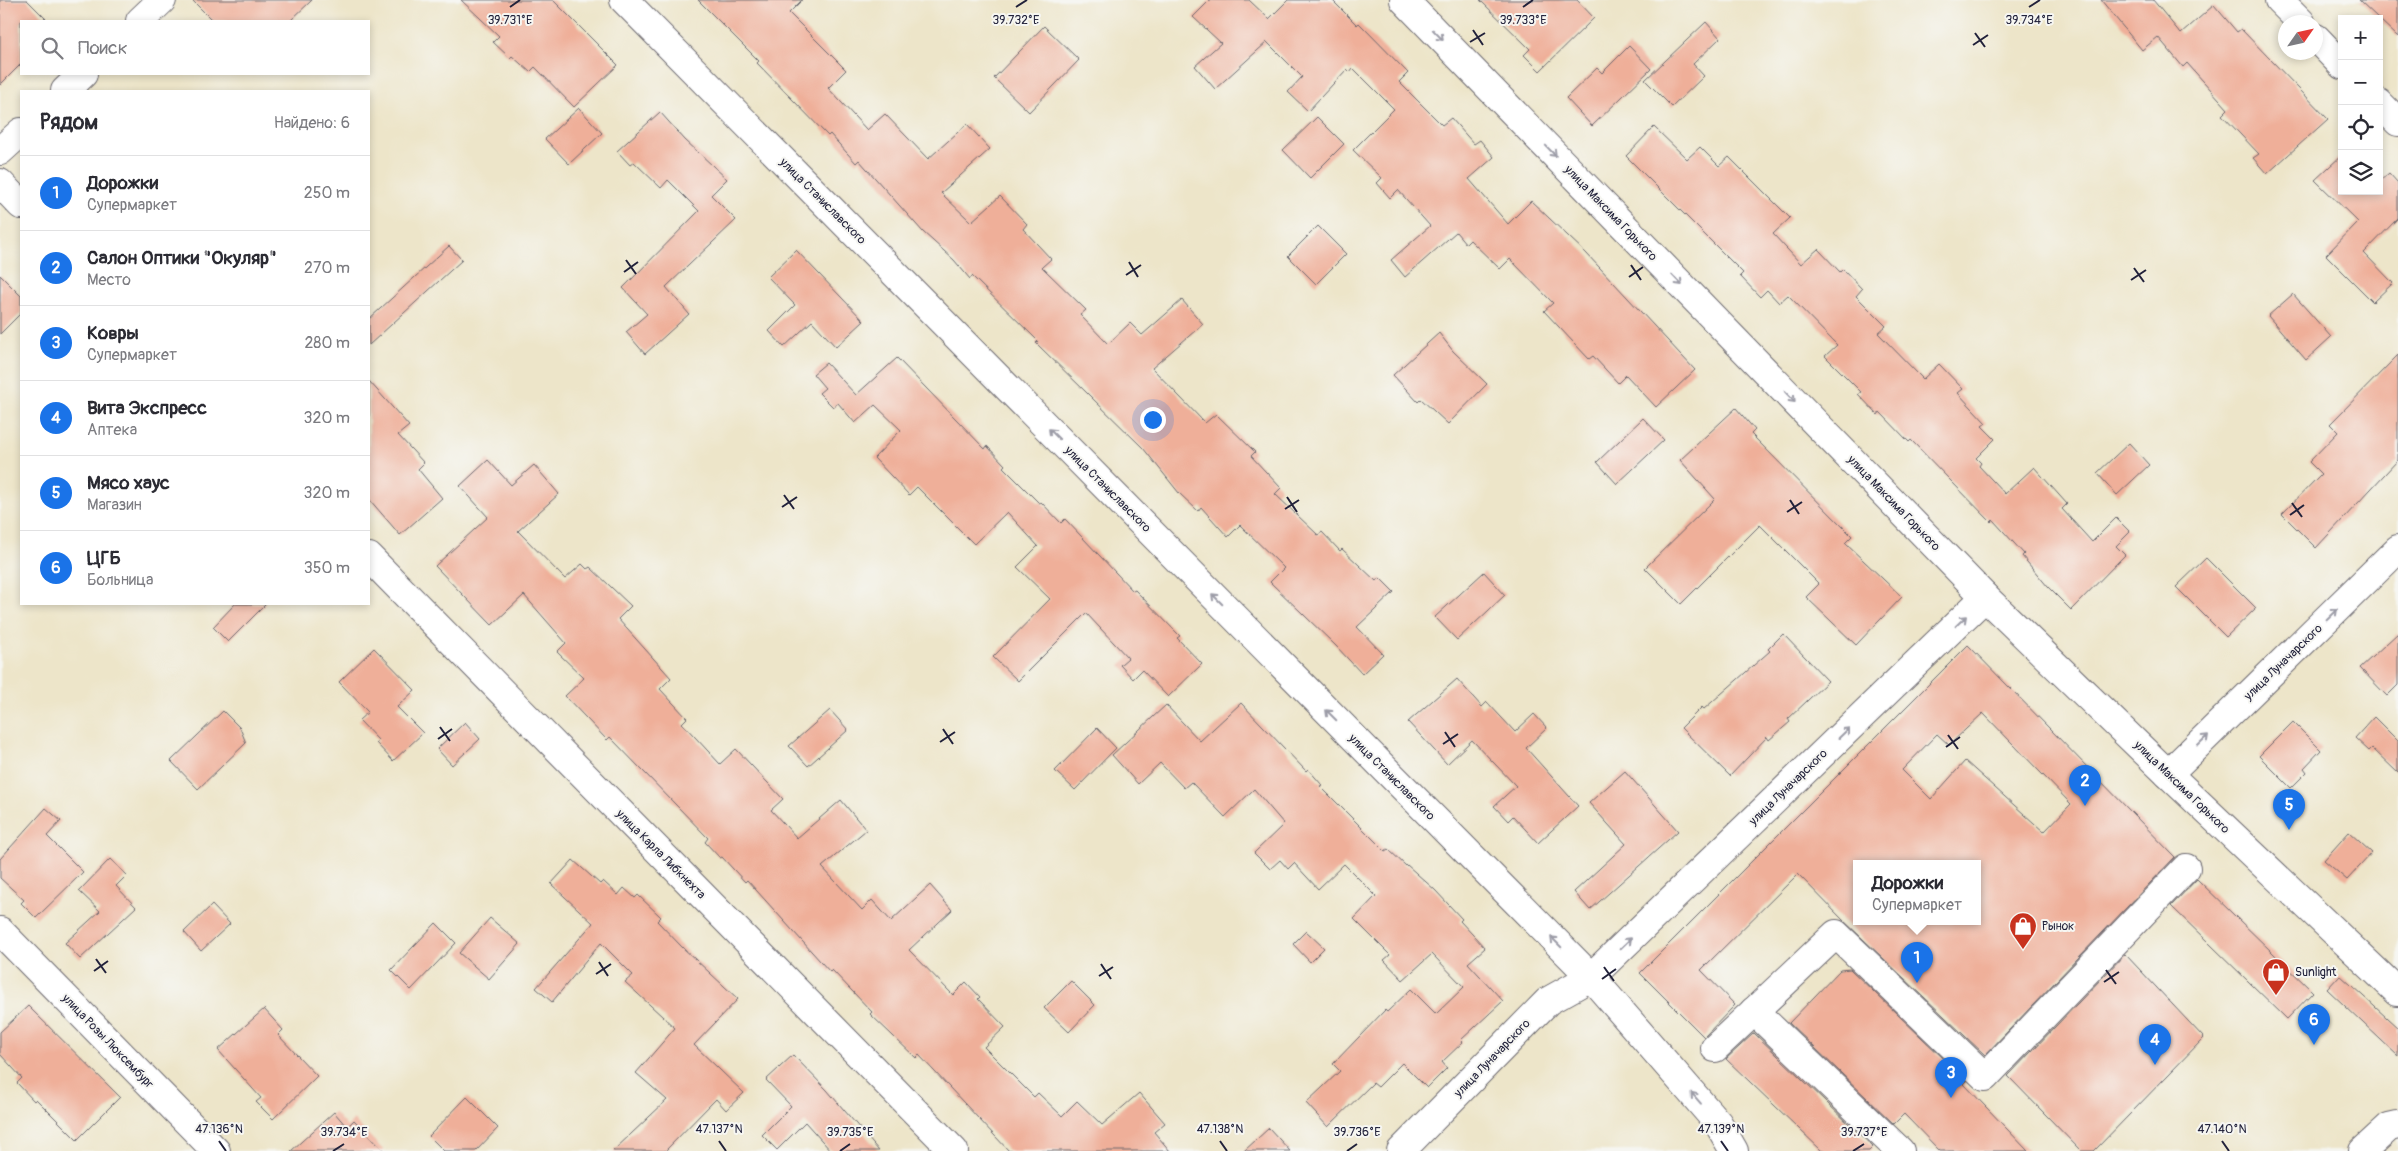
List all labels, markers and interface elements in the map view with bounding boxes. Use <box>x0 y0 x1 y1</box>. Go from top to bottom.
text: 39.731°E <box>488 13 532 28</box>
text: 39.732°E <box>993 13 1039 28</box>
text: 39.733°E <box>1500 13 1546 28</box>
text: 39.734°E <box>2005 13 2053 28</box>
north arrow <box>2278 15 2323 60</box>
map controls <box>2338 15 2383 195</box>
button: + <box>2338 15 2383 60</box>
search box <box>20 20 370 75</box>
one-way arrow <box>1432 29 1444 41</box>
icon: search <box>38 34 66 62</box>
text: Поиск <box>78 36 128 60</box>
button: − <box>2338 60 2383 105</box>
button: locate <box>2338 105 2383 150</box>
text: Рядом <box>40 109 98 136</box>
text: Найдено: 6 <box>274 113 350 133</box>
one-way arrow <box>1545 145 1557 158</box>
button: layers <box>2338 150 2383 195</box>
street label: улица Станиславского <box>776 154 869 248</box>
street label: улица Максима Горького <box>1560 162 1661 265</box>
text: Дорожки <box>87 171 158 195</box>
text: 1 <box>53 183 59 203</box>
text: 250 m <box>304 183 350 203</box>
text: Супермаркет <box>87 195 177 215</box>
text: Салон Оптики "Окуляр" <box>87 246 277 270</box>
text: 2 <box>52 258 60 278</box>
text: 270 m <box>304 258 350 278</box>
text: Место <box>87 270 131 290</box>
one-way arrow <box>1671 274 1683 287</box>
text: Ковры <box>87 321 139 345</box>
text: 3 <box>52 333 60 353</box>
text: 280 m <box>304 333 350 353</box>
text: Супермаркет <box>87 345 177 365</box>
one-way arrow <box>1784 390 1796 403</box>
text: Вита Экспресс <box>87 396 207 420</box>
your location <box>1140 407 1166 433</box>
text: 4 <box>51 408 61 428</box>
text: 320 m <box>304 408 350 428</box>
text: Аптека <box>87 420 137 440</box>
one-way arrow <box>1048 428 1060 440</box>
street label: улица Станиславского <box>1061 442 1154 536</box>
street label: улица Максима Горького <box>1843 452 1944 555</box>
text: Мясо хаус <box>87 471 170 495</box>
text: 5 <box>52 483 60 503</box>
text: 320 m <box>304 483 350 503</box>
text: Магазин <box>87 495 142 515</box>
text: ЦГБ <box>87 546 121 570</box>
text: 6 <box>51 558 61 578</box>
text: 350 m <box>304 558 350 578</box>
text: Больница <box>87 570 154 590</box>
one-way arrow <box>1211 593 1223 606</box>
one-way arrow <box>2325 608 2338 620</box>
one-way arrow <box>1954 615 1967 627</box>
street label: улица Луначарского <box>2240 621 2326 704</box>
one-way arrow <box>1325 709 1338 721</box>
one-way arrow <box>1837 727 1850 739</box>
street label: улица Станиславского <box>1345 730 1438 824</box>
one-way arrow <box>2197 734 2209 746</box>
street label: улица Максима Горького <box>2130 737 2233 837</box>
street label: улица Луначарского <box>1745 746 1831 829</box>
pin: 2 <box>2069 765 2101 806</box>
pin: 5 <box>2273 789 2305 830</box>
street label: улица Карла Либкнехта <box>612 806 709 902</box>
popup <box>1853 860 1981 925</box>
text: Дорожки <box>1872 871 1943 895</box>
text: Супермаркет <box>1872 895 1962 915</box>
shop icon: Рынок <box>2008 911 2038 950</box>
place label: Рынок <box>2042 919 2074 934</box>
one-way arrow <box>1551 937 1563 949</box>
one-way arrow <box>1620 937 1632 949</box>
pin: 1 <box>1901 942 1933 983</box>
shop icon: Sunlight <box>2261 957 2291 996</box>
place label: Sunlight <box>2295 965 2337 980</box>
street label: улица Розы Люксембург <box>58 990 157 1092</box>
pin: 6 <box>2298 1004 2330 1045</box>
street label: улица Луначарского <box>1451 1016 1534 1101</box>
pin: 4 <box>2139 1024 2171 1065</box>
pin: 3 <box>1935 1057 1967 1098</box>
one-way arrow <box>1690 1091 1702 1104</box>
text: 47.136°N <box>195 1122 243 1137</box>
text: 47.137°N <box>695 1122 743 1137</box>
text: 47.138°N <box>1197 1122 1243 1137</box>
text: 47.139°N <box>1698 1122 1744 1137</box>
text: 47.140°N <box>2197 1122 2247 1137</box>
text: 39.734°E <box>320 1125 368 1140</box>
text: 39.735°E <box>827 1125 873 1140</box>
text: 39.736°E <box>1333 1125 1381 1140</box>
text: 39.737°E <box>1841 1125 1887 1140</box>

